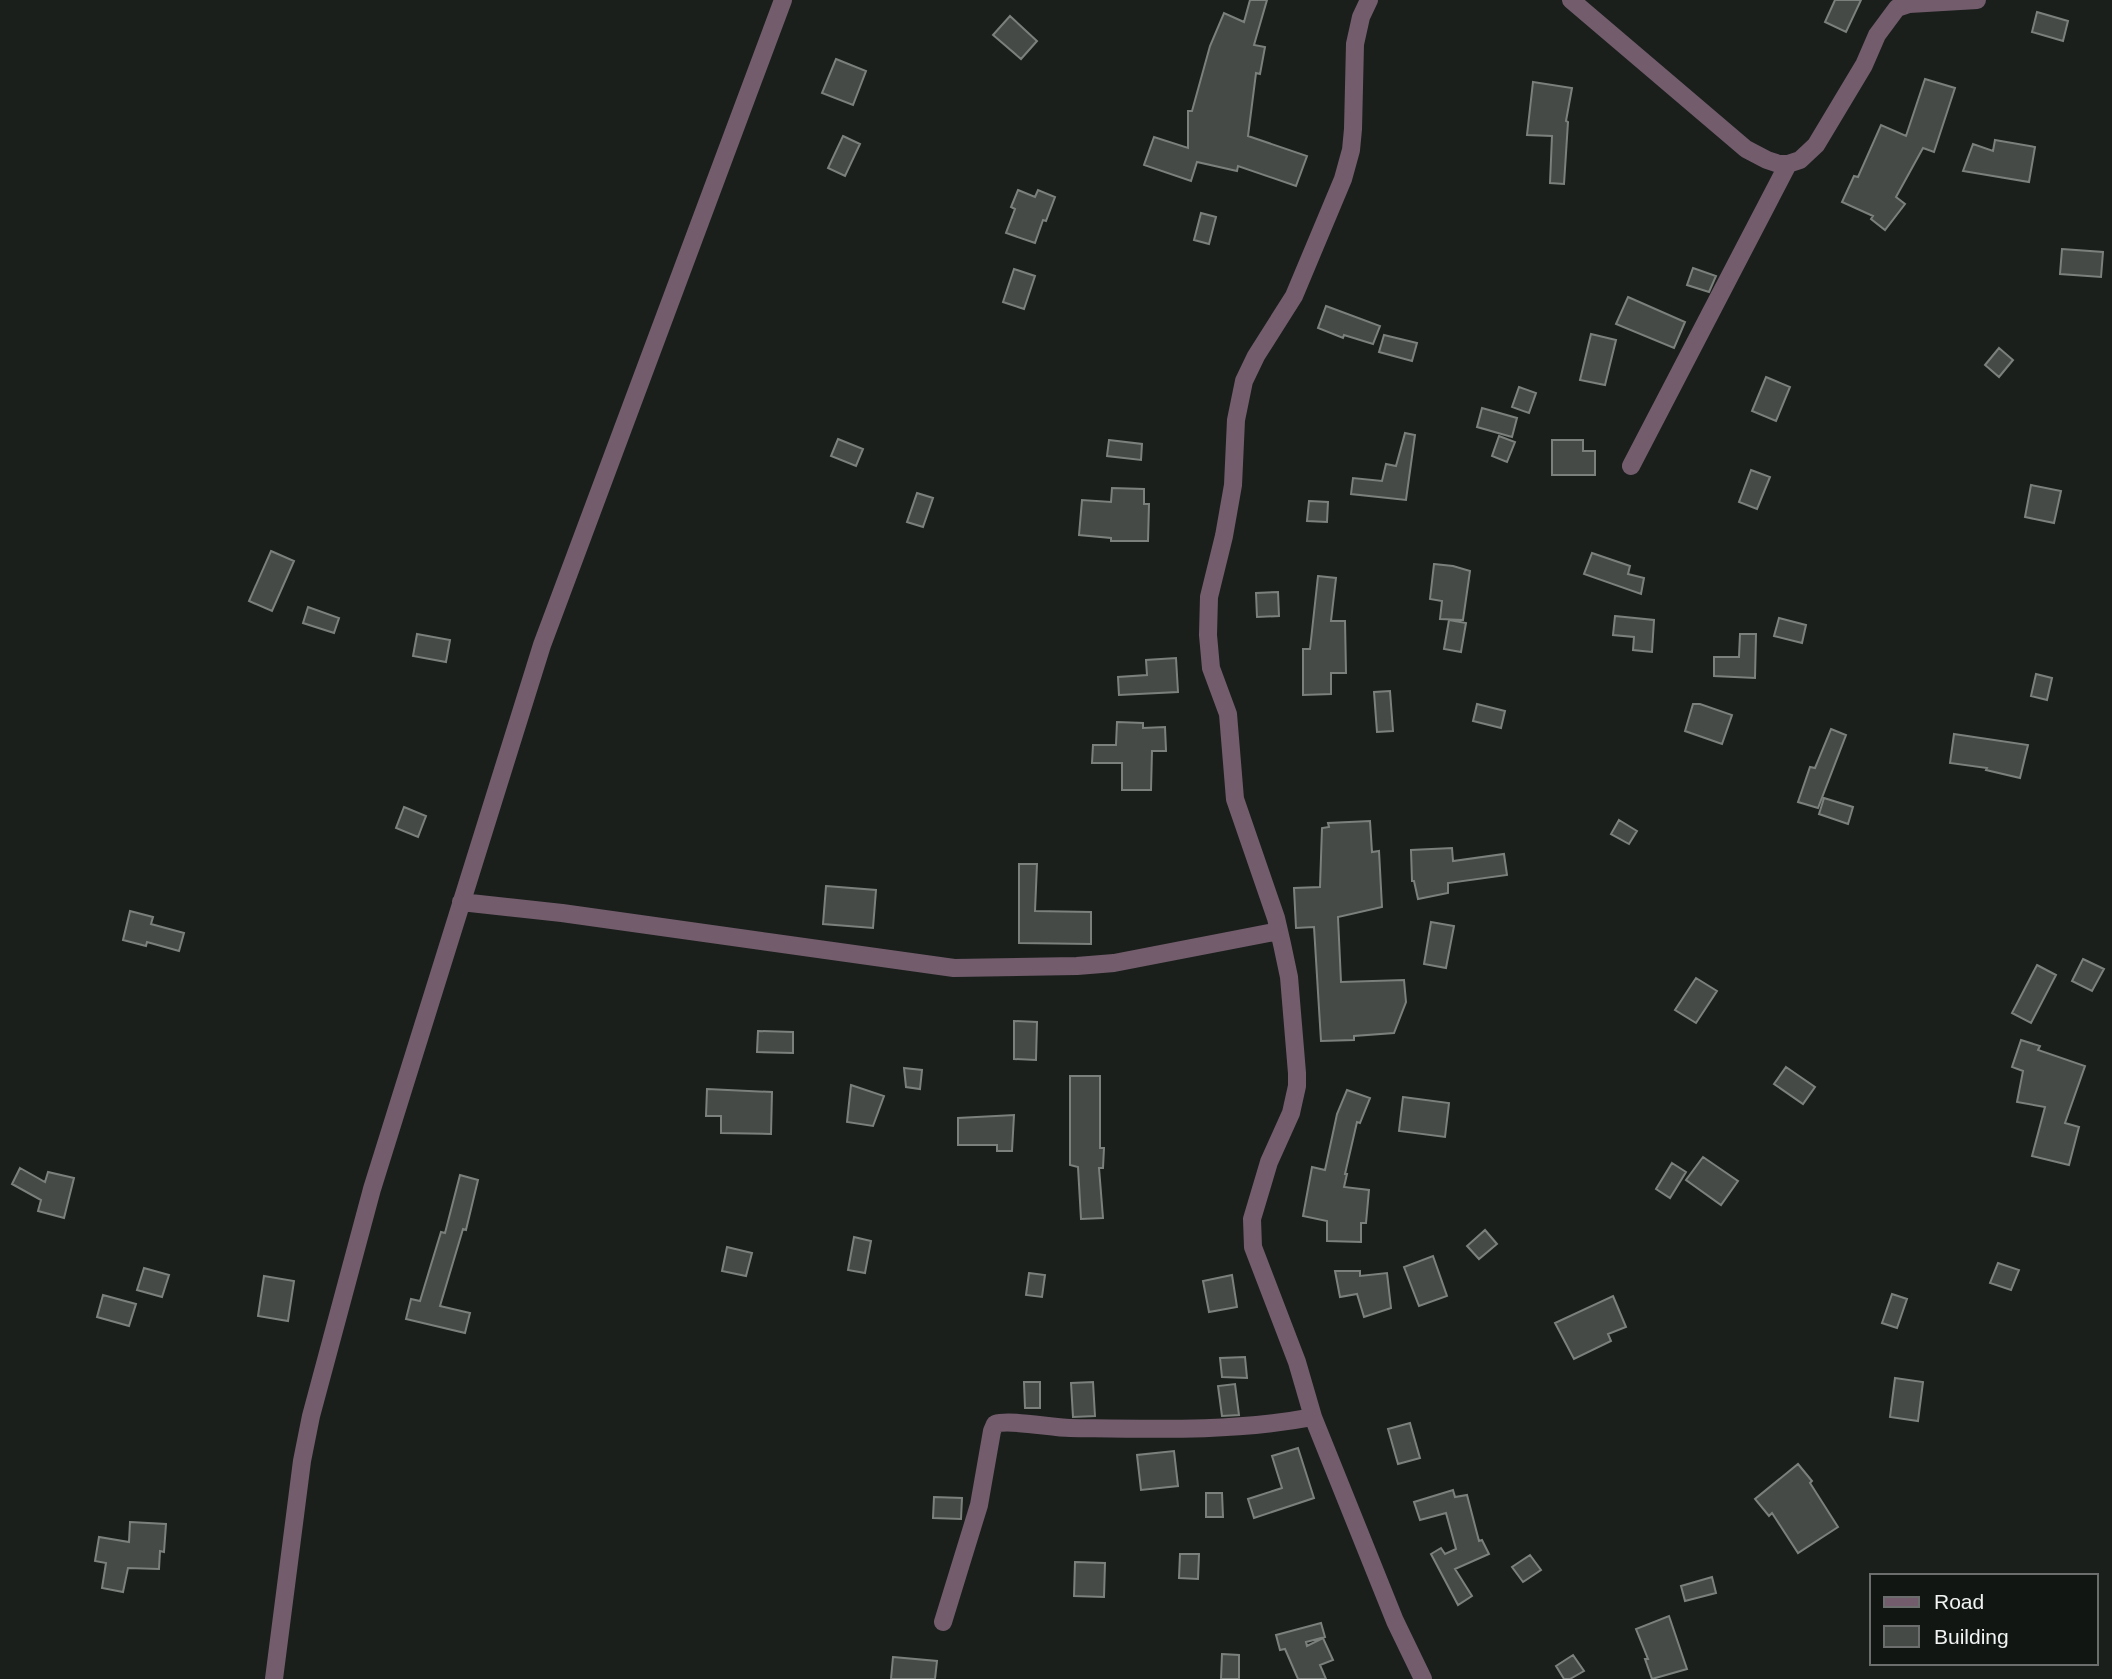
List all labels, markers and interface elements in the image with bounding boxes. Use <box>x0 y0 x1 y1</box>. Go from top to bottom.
legend <box>1870 1574 2098 1665</box>
text: Road <box>1934 1590 1984 1613</box>
text: Building <box>1934 1625 2009 1648</box>

